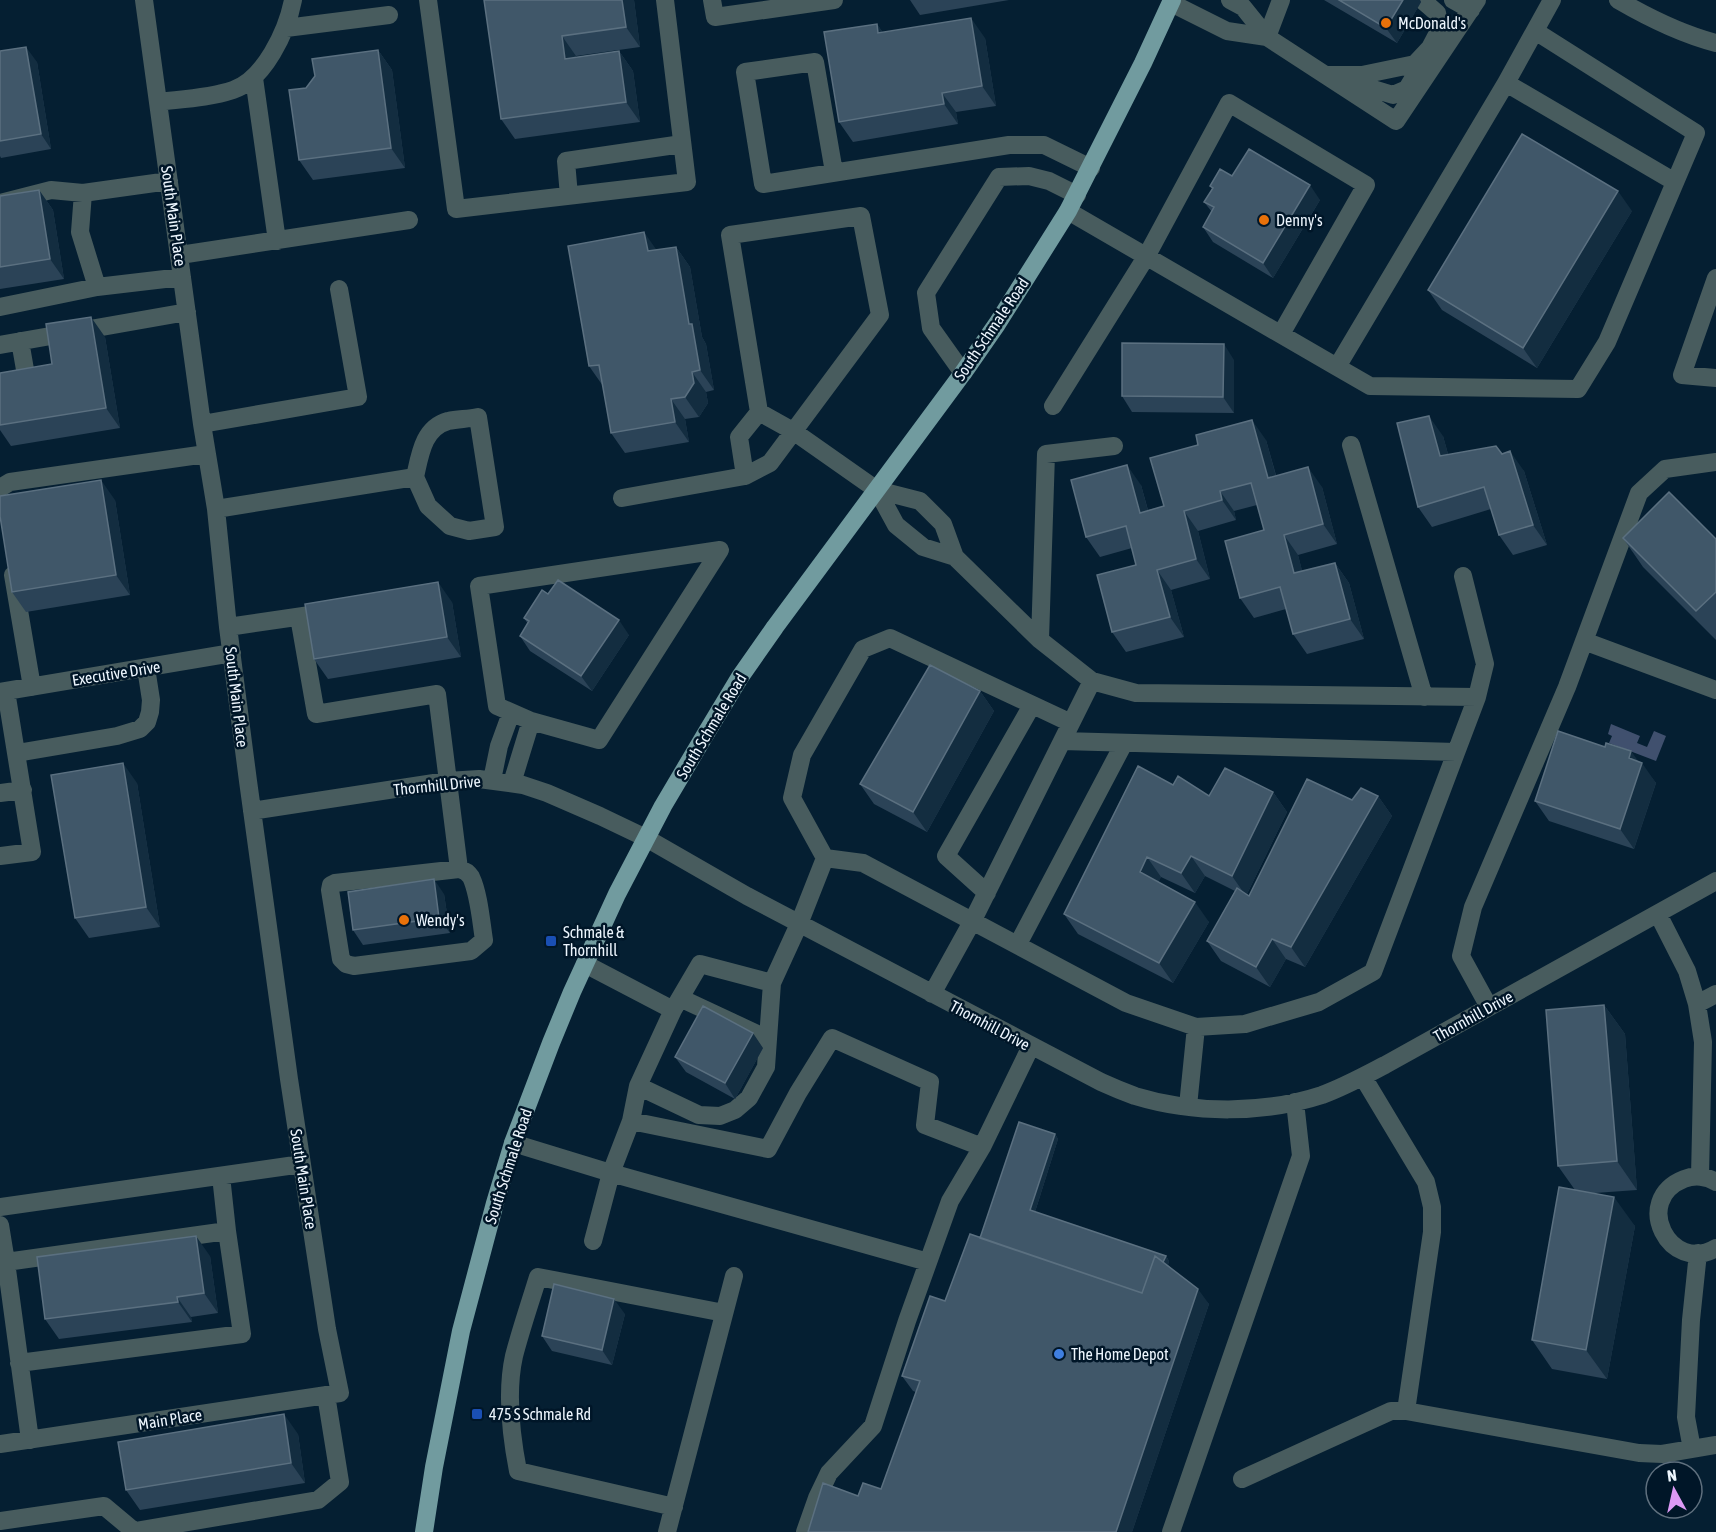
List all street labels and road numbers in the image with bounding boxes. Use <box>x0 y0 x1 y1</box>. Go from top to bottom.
street label: South Main Place <box>158 165 190 267</box>
street label: South Schmale Road <box>950 274 1032 384</box>
street label: South Main Place <box>222 646 252 748</box>
street label: Executive Drive <box>71 657 161 689</box>
street label: South Schmale Road <box>672 670 750 782</box>
street label: Thornhill Drive <box>392 771 482 799</box>
street label: Thornhill Drive <box>1430 987 1516 1045</box>
street label: Thornhill Drive <box>947 996 1033 1054</box>
street label: South Schmale Road <box>481 1106 535 1226</box>
street label: South Main Place <box>287 1128 321 1230</box>
street label: Main Place <box>137 1405 203 1433</box>

